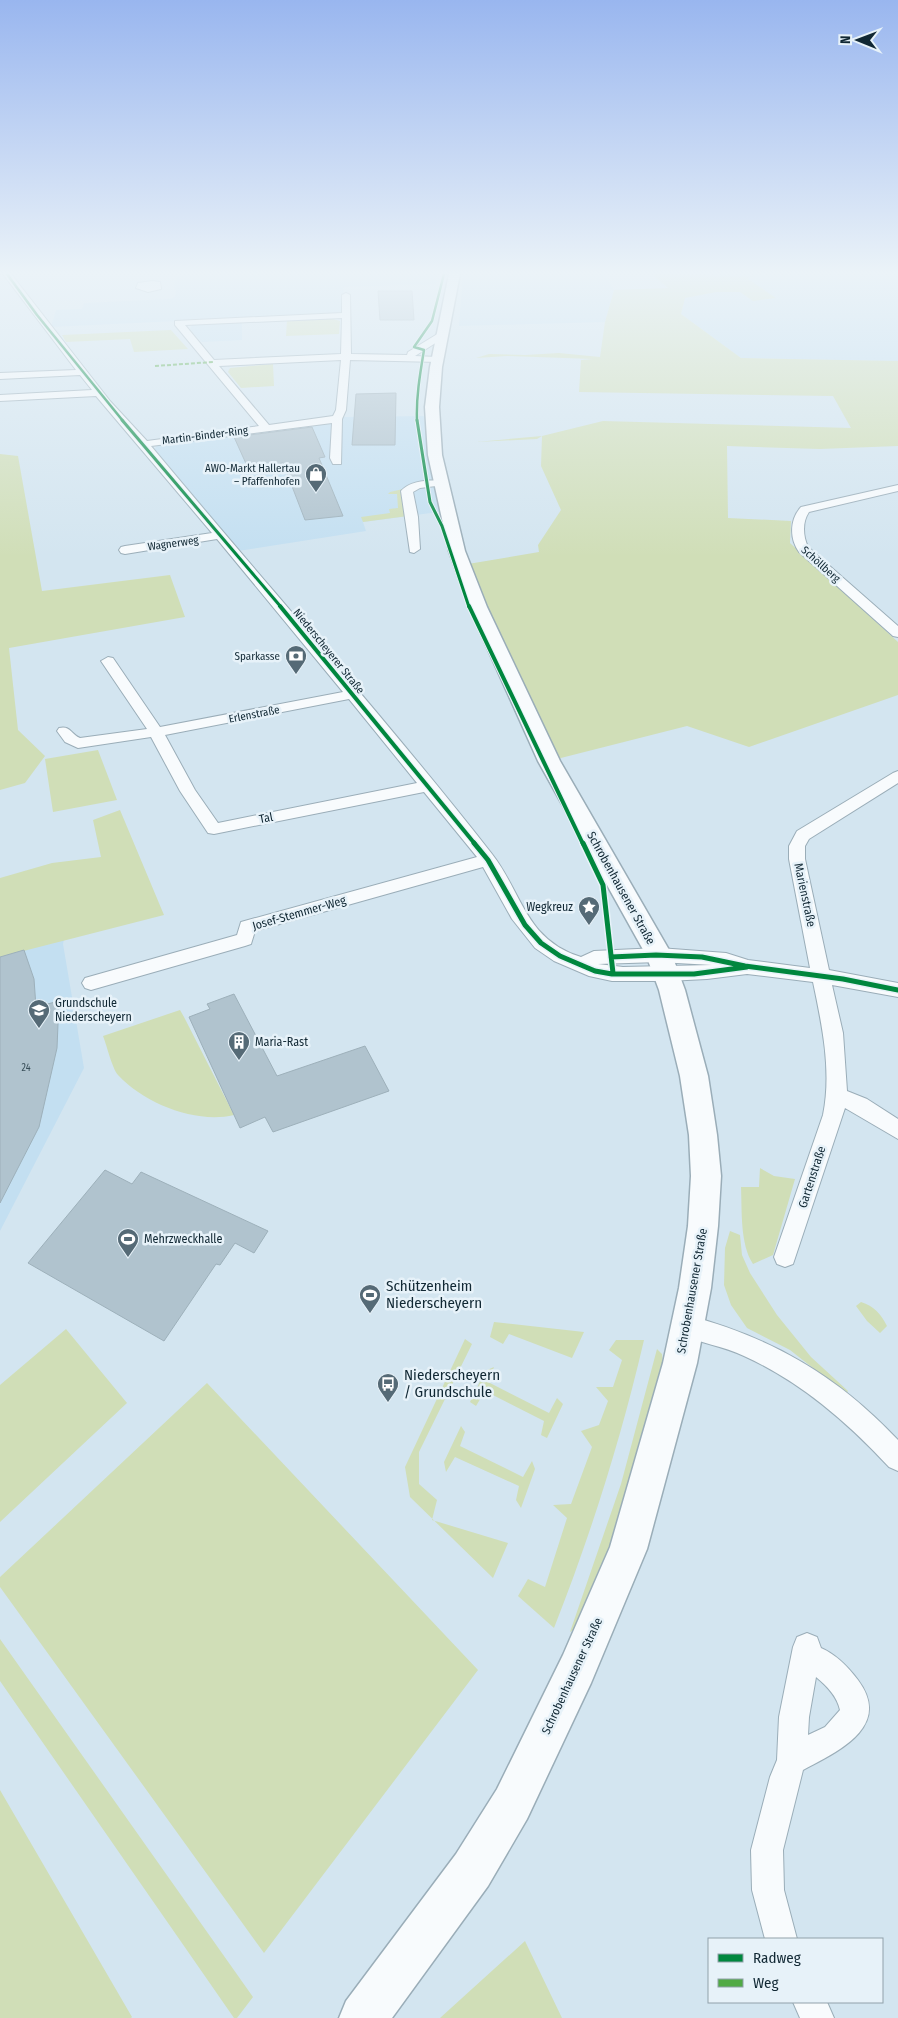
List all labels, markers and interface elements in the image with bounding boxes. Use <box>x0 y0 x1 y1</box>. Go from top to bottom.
north arrow <box>833 15 883 65</box>
text: N <box>837 35 854 44</box>
street label: Martin-Binder-Ring <box>161 424 250 447</box>
place label: AWO-Markt Hallertau – Pfaffenhofen <box>205 462 300 488</box>
shop icon: AWO-Markt Hallertau – Pfaffenhofen <box>304 462 328 493</box>
street label: Wagnerweg <box>147 533 200 553</box>
street label: Schöllberg <box>799 544 843 586</box>
street label: Niederscheyerer Straße <box>290 606 367 696</box>
bank icon: Sparkasse <box>284 644 308 675</box>
place label: Sparkasse <box>235 650 280 663</box>
street label: Erlenstraße <box>228 703 281 726</box>
street label: Tal <box>258 810 274 826</box>
street label: Schrobenhausener Straße <box>584 829 658 947</box>
street label: Marienstraße <box>791 862 819 928</box>
street label: Josef-Stemmer-Weg <box>251 893 348 933</box>
place icon: Wegkreuz <box>577 895 601 926</box>
place label: Wegkreuz <box>526 900 573 914</box>
place label: Grundschule Niederscheyern <box>55 996 132 1024</box>
school or university icon: Grundschule Niederscheyern <box>27 998 51 1029</box>
building icon: Maria-Rast <box>227 1030 251 1061</box>
place label: Maria-Rast <box>255 1035 308 1049</box>
house number: 24 <box>21 1062 31 1074</box>
street label: Gartenstraße <box>795 1144 829 1210</box>
sports icon: Mehrzweckhalle <box>116 1227 140 1258</box>
street label: Schrobenhausener Straße <box>674 1227 710 1355</box>
place label: Mehrzweckhalle <box>144 1232 222 1246</box>
place label: Schützenheim Niederscheyern <box>386 1277 482 1312</box>
sports icon: Schützenheim Niederscheyern <box>358 1283 382 1314</box>
place label: Niederscheyern / Grundschule <box>404 1366 500 1401</box>
bus stop icon: Niederscheyern / Grundschule <box>376 1372 400 1403</box>
street label: Schrobenhausener Straße <box>539 1615 605 1736</box>
legend <box>708 1938 883 2003</box>
text: Radweg <box>753 1949 801 1967</box>
text: Weg <box>753 1974 779 1992</box>

